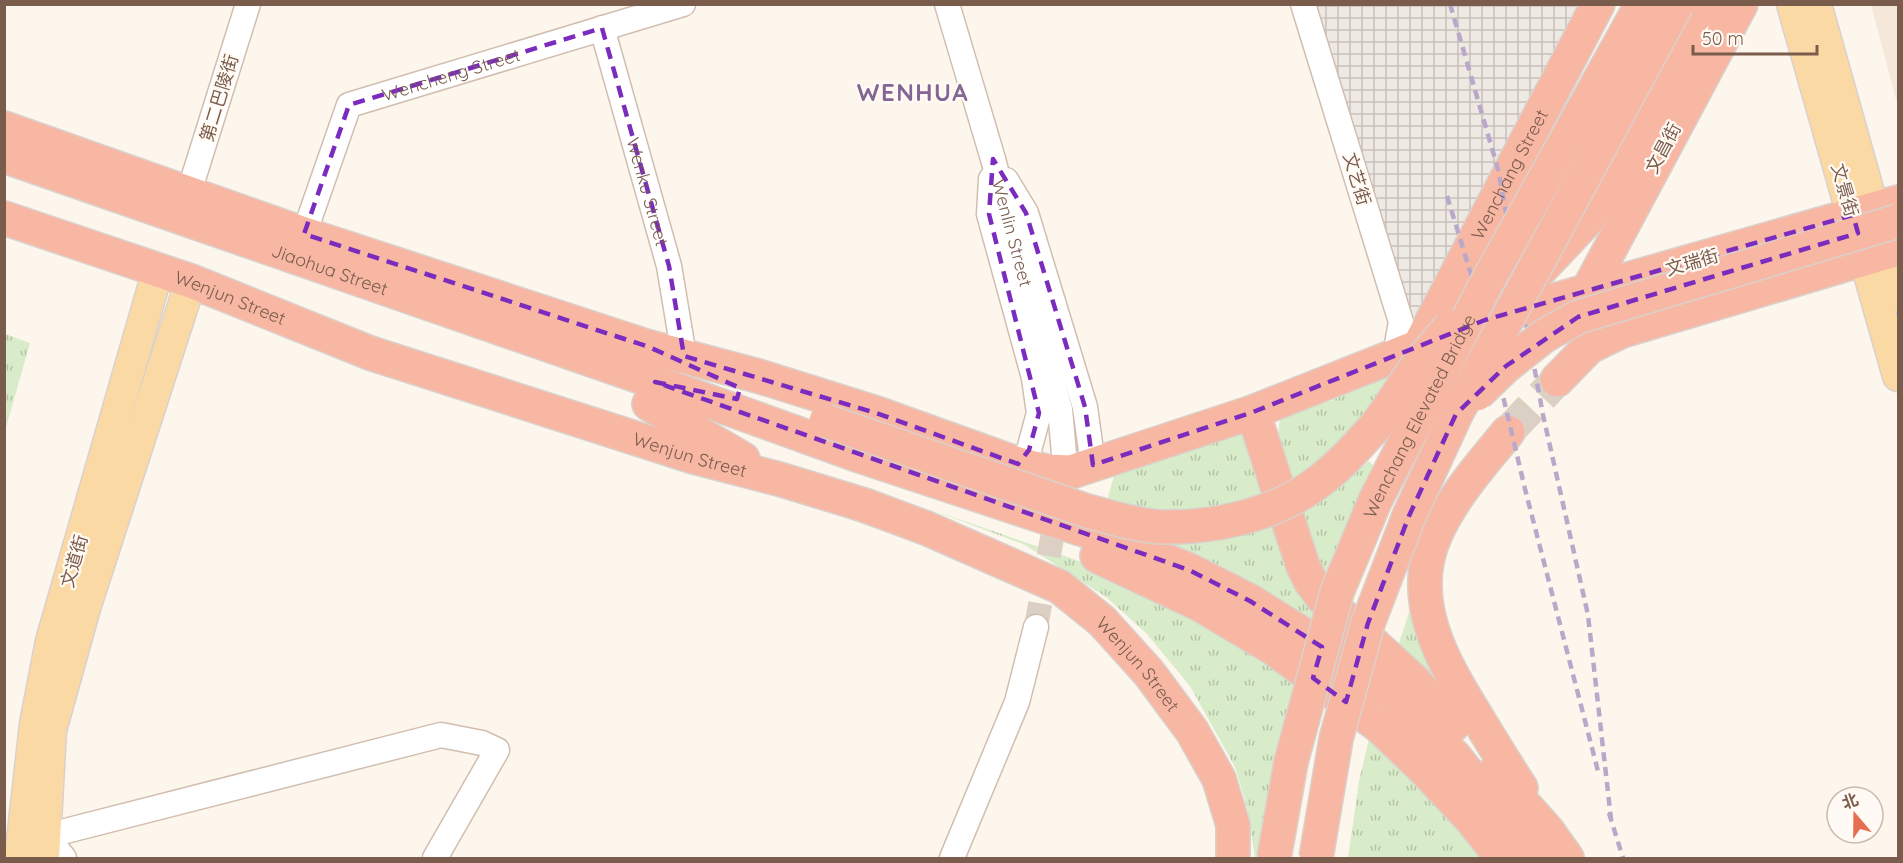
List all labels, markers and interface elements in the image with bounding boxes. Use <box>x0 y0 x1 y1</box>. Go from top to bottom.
scale bar <box>1693 18 1818 56</box>
text: 50 m <box>1702 27 1744 50</box>
street label: Wencheng Street <box>379 42 523 106</box>
street label: 第二巴陵街 <box>195 52 243 144</box>
district label: WENHUA <box>857 77 969 107</box>
street label: Wenchang Street <box>1465 105 1553 243</box>
street label: 文昌街 <box>1640 119 1686 177</box>
street label: Wenku Street <box>622 135 674 248</box>
street label: 文艺街 <box>1338 150 1376 208</box>
street label: 文景街 <box>1827 161 1863 219</box>
street label: Wenlin Street <box>987 176 1038 289</box>
street label: Jiaohua Street <box>269 238 391 300</box>
street label: 文瑞街 <box>1663 244 1721 280</box>
street label: Wenjun Street <box>172 265 289 329</box>
street label: Wenchang Elevated Bridge <box>1358 310 1480 521</box>
street label: Wenjun Street <box>630 427 749 482</box>
street label: 文道街 <box>56 532 92 590</box>
street label: Wenjun Street <box>1092 611 1185 716</box>
north arrow <box>1825 785 1885 845</box>
text: 北 <box>1839 789 1861 813</box>

